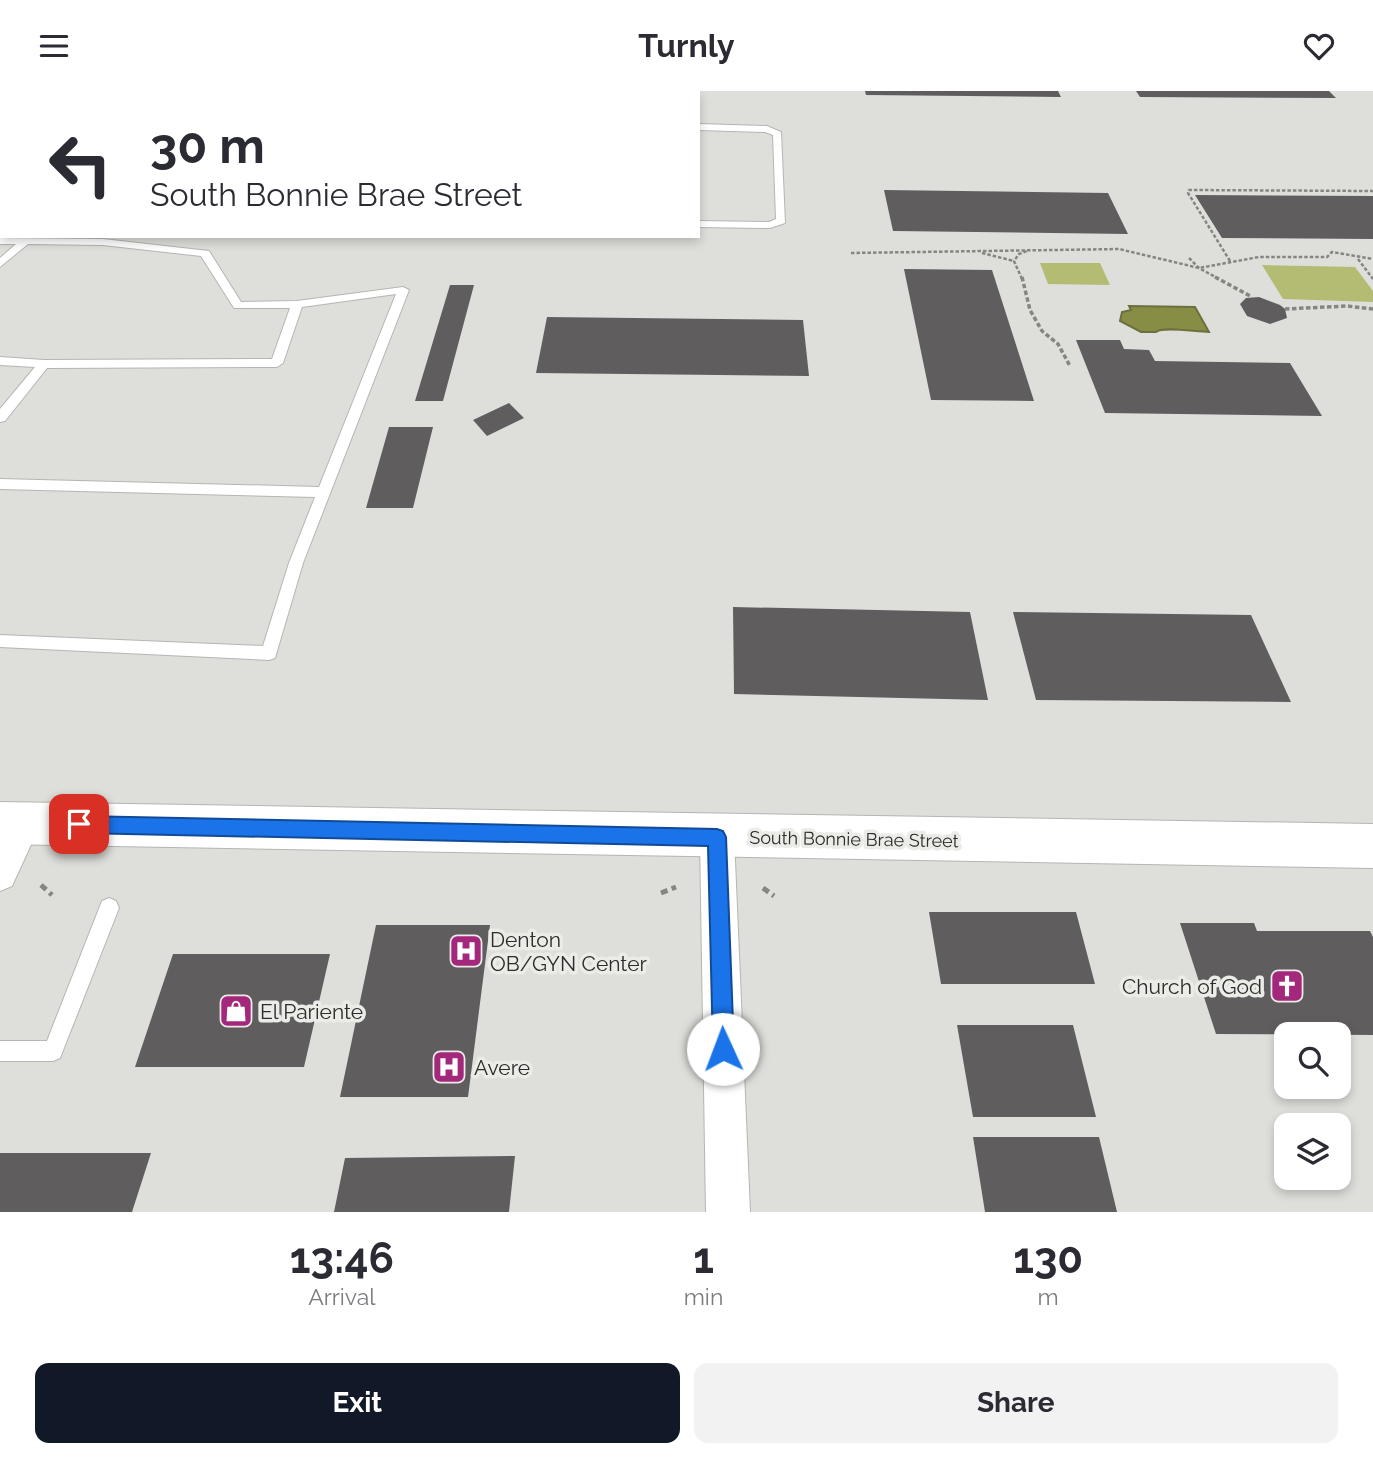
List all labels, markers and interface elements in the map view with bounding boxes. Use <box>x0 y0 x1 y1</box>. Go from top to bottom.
icon: menu <box>35 27 73 65</box>
text: Turnly <box>638 27 735 64</box>
icon: heart <box>1300 27 1338 65</box>
text: 30 m <box>150 117 265 174</box>
icon: left <box>35 119 126 210</box>
text: South Bonnie Brae Street <box>150 176 522 213</box>
pin <box>49 794 109 854</box>
icon: arrive <box>60 805 98 843</box>
street label: South Bonnie Brae Street <box>749 827 959 851</box>
place label: Denton OB/GYN Center <box>490 927 648 976</box>
hospital icon: Denton OB/GYN Center <box>447 932 485 970</box>
church icon: Church of God <box>1268 967 1306 1005</box>
place label: Church of God <box>1122 974 1262 999</box>
shop icon: El Pariente <box>217 992 255 1030</box>
place label: El Pariente <box>260 999 363 1024</box>
position arrow <box>686 1012 760 1086</box>
map controls <box>1274 1022 1351 1190</box>
button: search <box>1274 1022 1351 1099</box>
hospital icon: Avere <box>430 1048 468 1086</box>
place label: Avere <box>474 1055 530 1080</box>
button: layers <box>1274 1113 1351 1190</box>
text: 13:46 <box>290 1234 394 1283</box>
text: 1 <box>693 1234 714 1283</box>
text: 130 <box>1013 1234 1083 1283</box>
text: Arrival <box>308 1283 376 1310</box>
text: min <box>684 1283 723 1310</box>
text: m <box>1038 1283 1059 1310</box>
button: Exit <box>35 1363 680 1443</box>
button: Share <box>694 1363 1338 1443</box>

